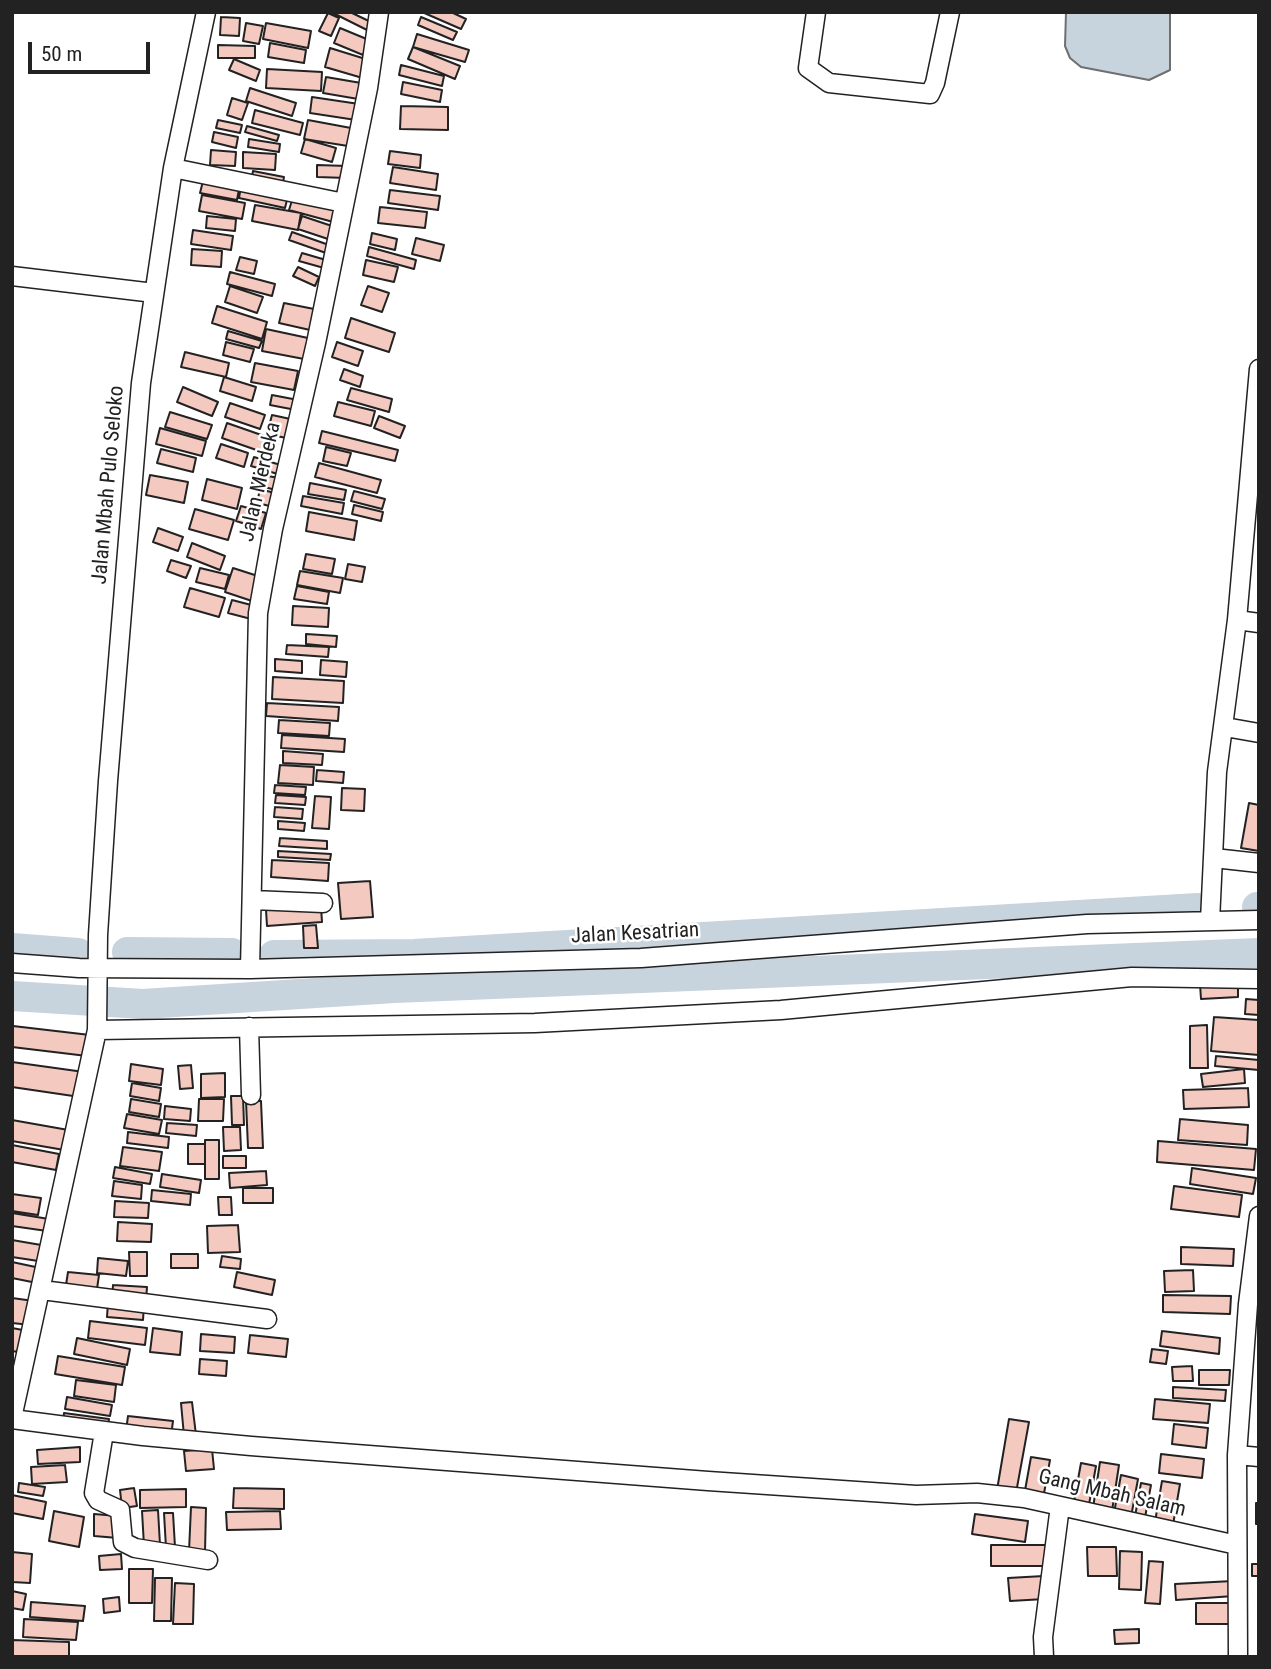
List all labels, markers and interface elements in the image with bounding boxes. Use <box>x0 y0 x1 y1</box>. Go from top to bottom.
scale bar <box>32 28 154 72</box>
text: 50 m <box>41 42 82 66</box>
street label: Jalan Mbah Pulo Seloko <box>88 385 130 585</box>
street label: Jalan Merdeka <box>235 420 287 544</box>
street label: Jalan Kesatrian <box>570 918 700 950</box>
street label: Gang Mbah Salam <box>1036 1465 1188 1523</box>

